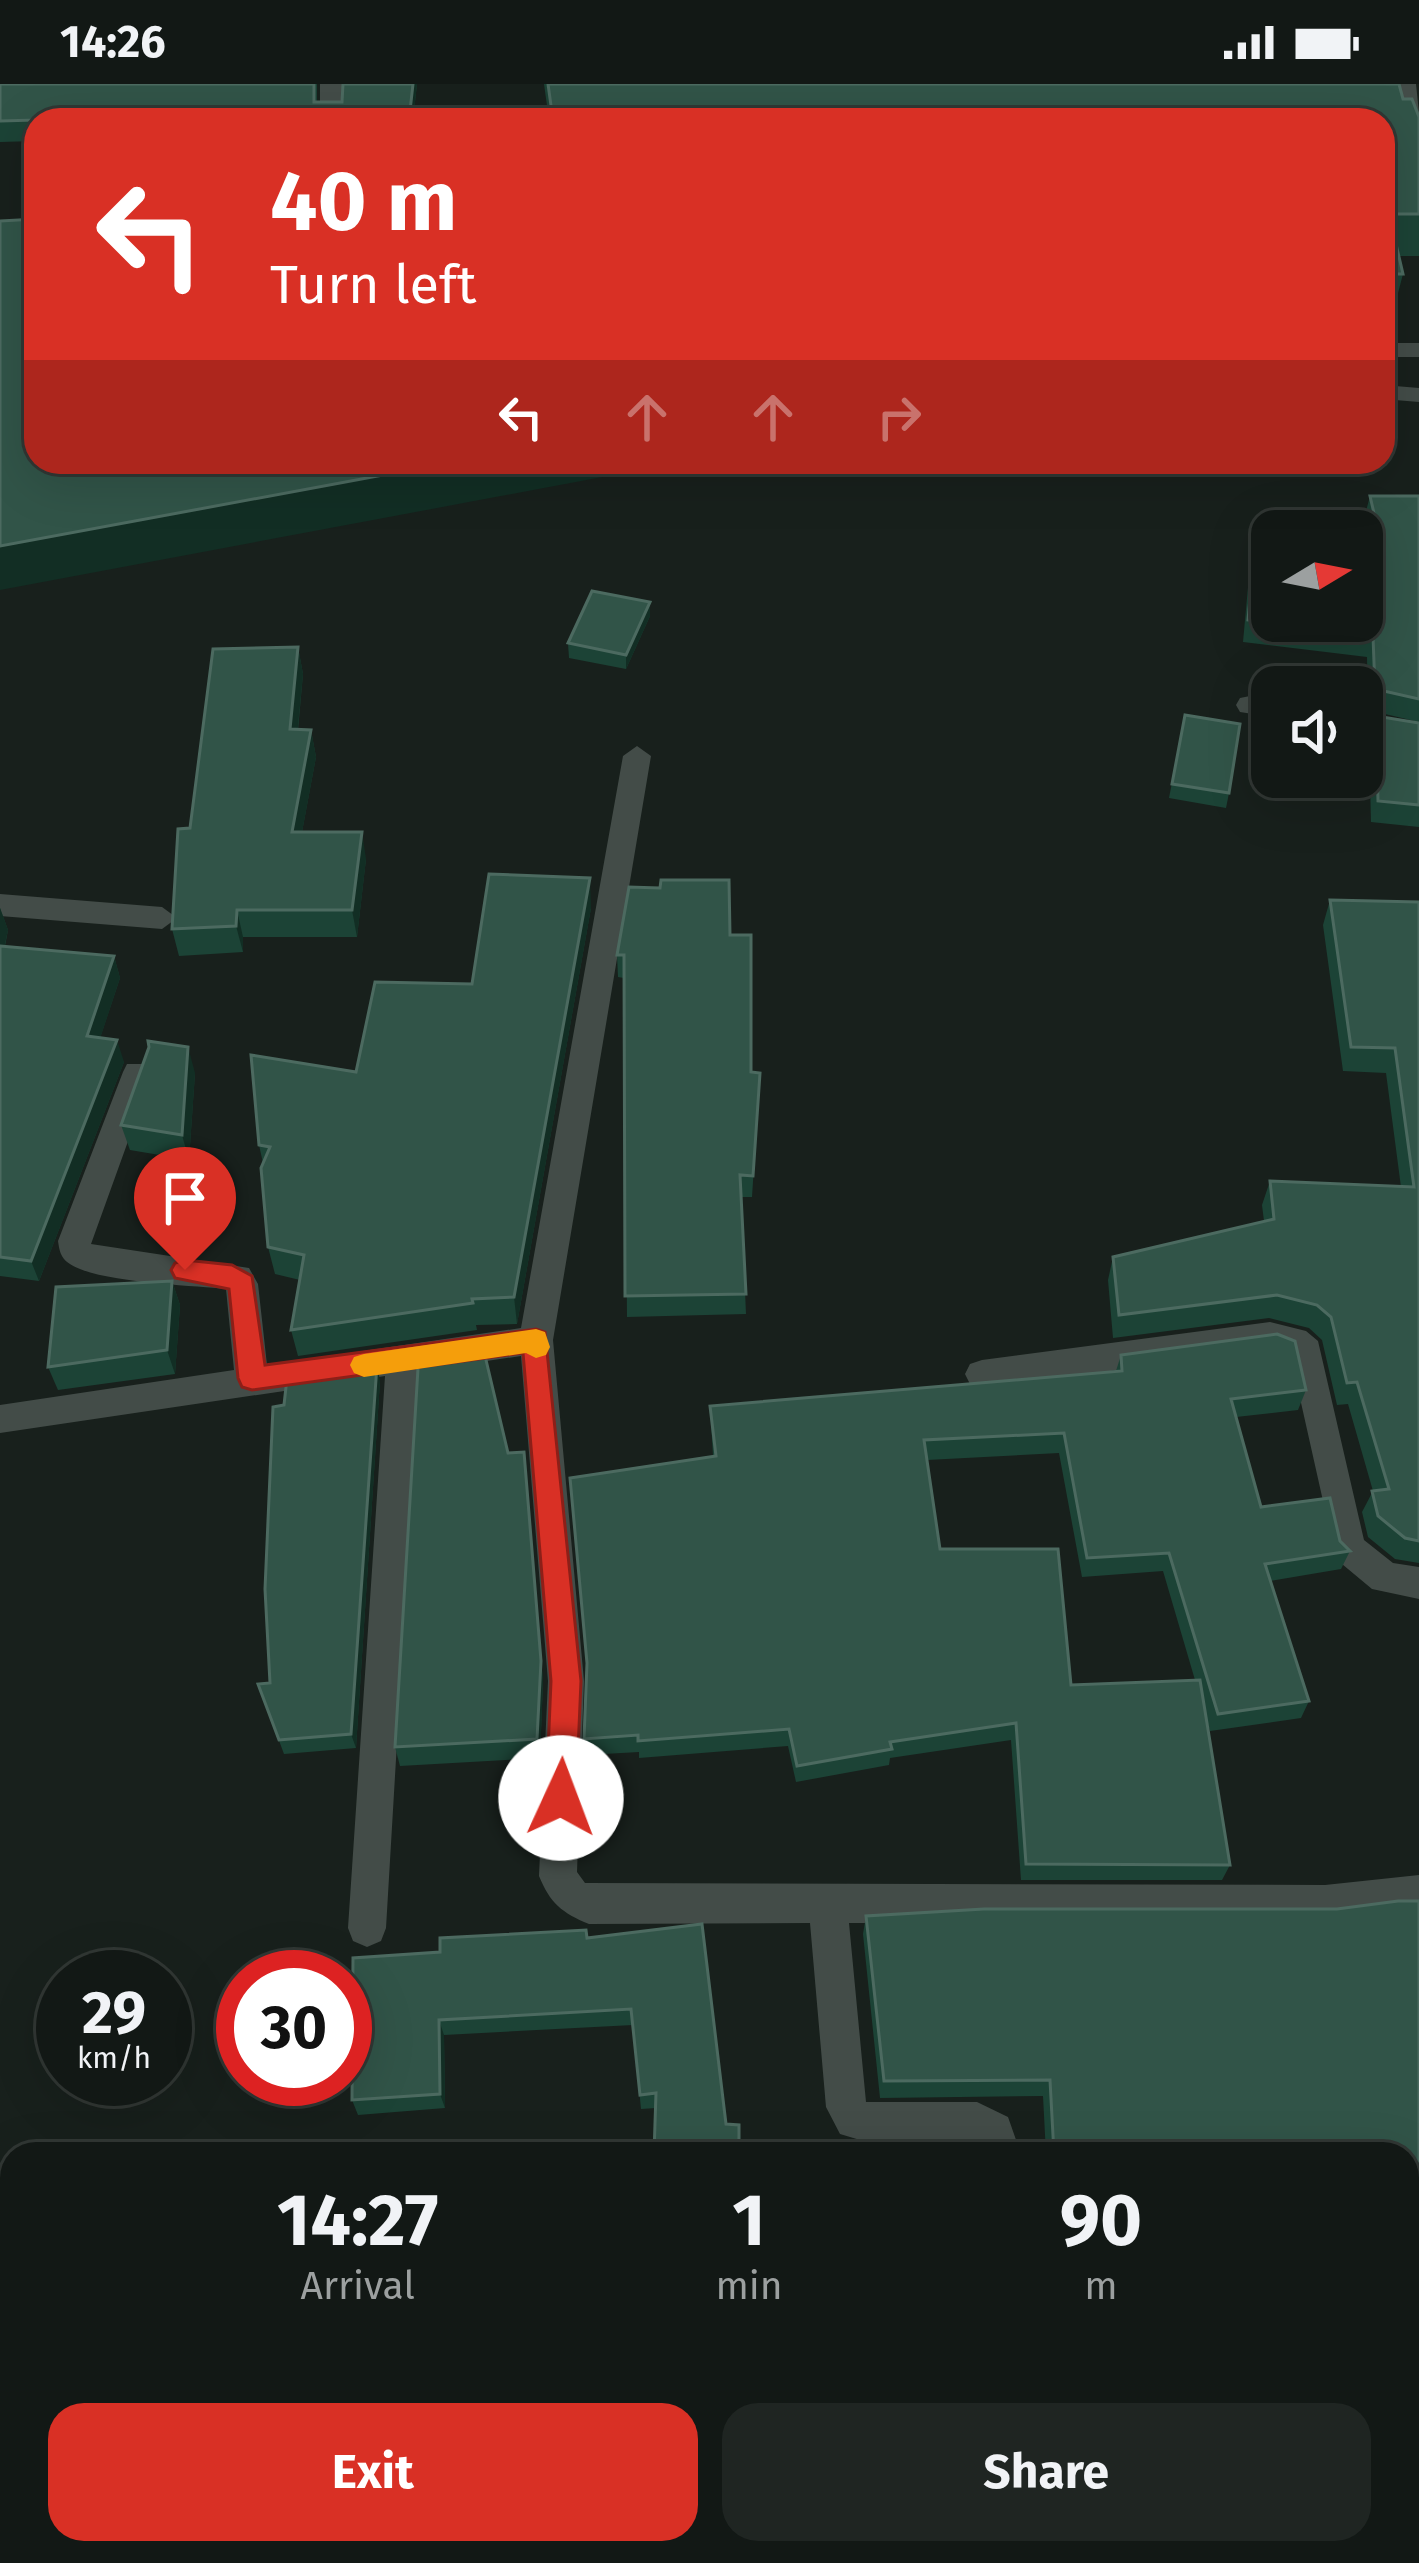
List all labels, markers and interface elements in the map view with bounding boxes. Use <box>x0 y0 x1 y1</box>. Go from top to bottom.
text: 14:26 <box>60 15 166 69</box>
text: 40 m <box>270 151 458 252</box>
icon: left <box>72 156 228 312</box>
text: Turn left <box>270 253 477 317</box>
icon: left <box>488 384 554 450</box>
icon: ahead <box>614 384 680 450</box>
icon: ahead <box>740 384 806 450</box>
icon: right <box>866 384 932 450</box>
north arrow <box>1251 510 1383 642</box>
map controls <box>1251 510 1383 798</box>
button: sound <box>1251 666 1383 798</box>
pin <box>134 1147 236 1270</box>
icon: arrive <box>152 1165 218 1231</box>
position arrow <box>498 1735 624 1861</box>
speed limit sign: 30 <box>216 1950 372 2106</box>
text: 29 <box>82 1977 146 2049</box>
text: km/h <box>77 2040 151 2076</box>
text: 14:27 <box>277 2178 439 2264</box>
text: 1 <box>732 2178 766 2264</box>
text: 90 <box>1060 2178 1142 2264</box>
text: Arrival <box>301 2263 415 2309</box>
text: min <box>715 2263 783 2309</box>
text: m <box>1084 2263 1118 2309</box>
button: Exit <box>48 2403 698 2541</box>
button: Share <box>722 2403 1371 2541</box>

